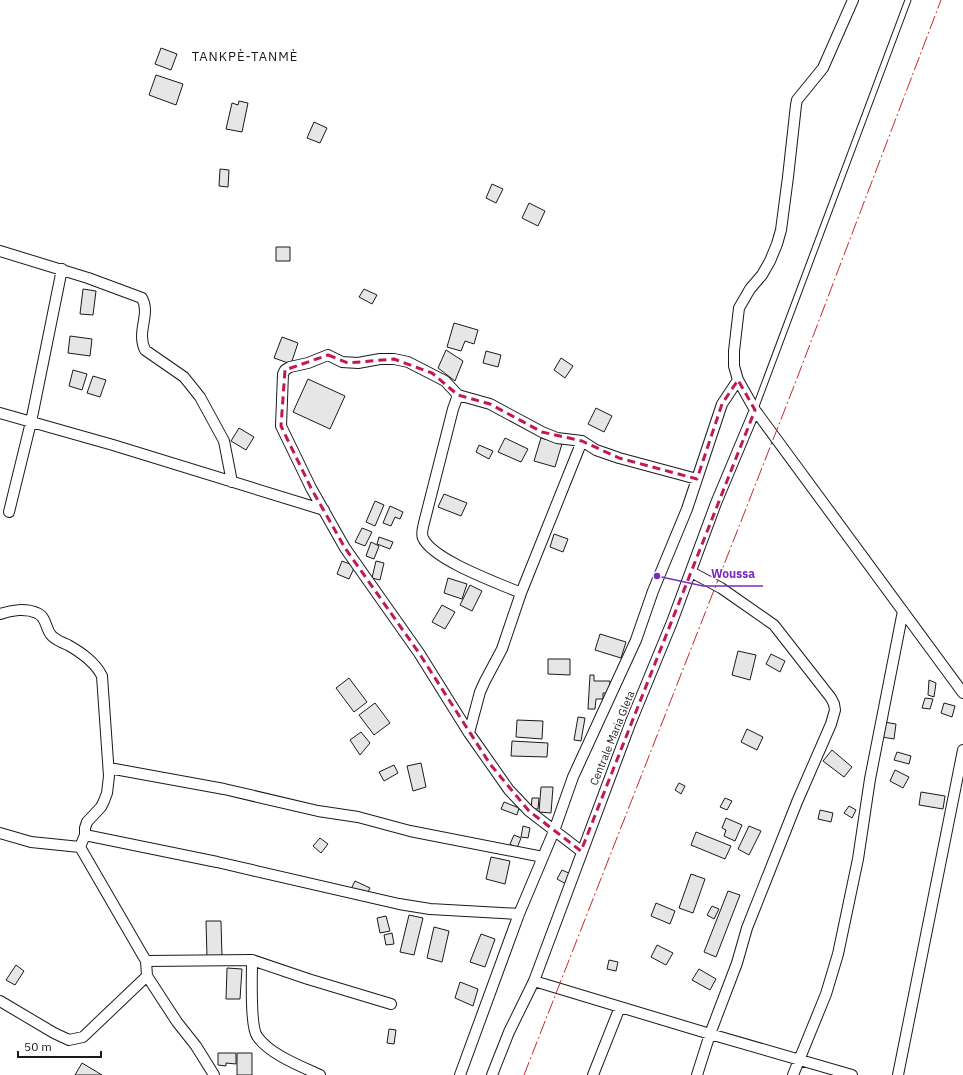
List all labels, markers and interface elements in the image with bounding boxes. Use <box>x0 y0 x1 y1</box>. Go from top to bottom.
district label: TANKPÈ-TANMÈ <box>192 48 298 65</box>
callout: Woussa <box>703 562 763 586</box>
text: Woussa <box>711 566 755 581</box>
street label: Centrale Maria Gleta <box>587 688 637 787</box>
scale bar <box>18 1033 101 1059</box>
text: 50 m <box>24 1039 52 1054</box>

